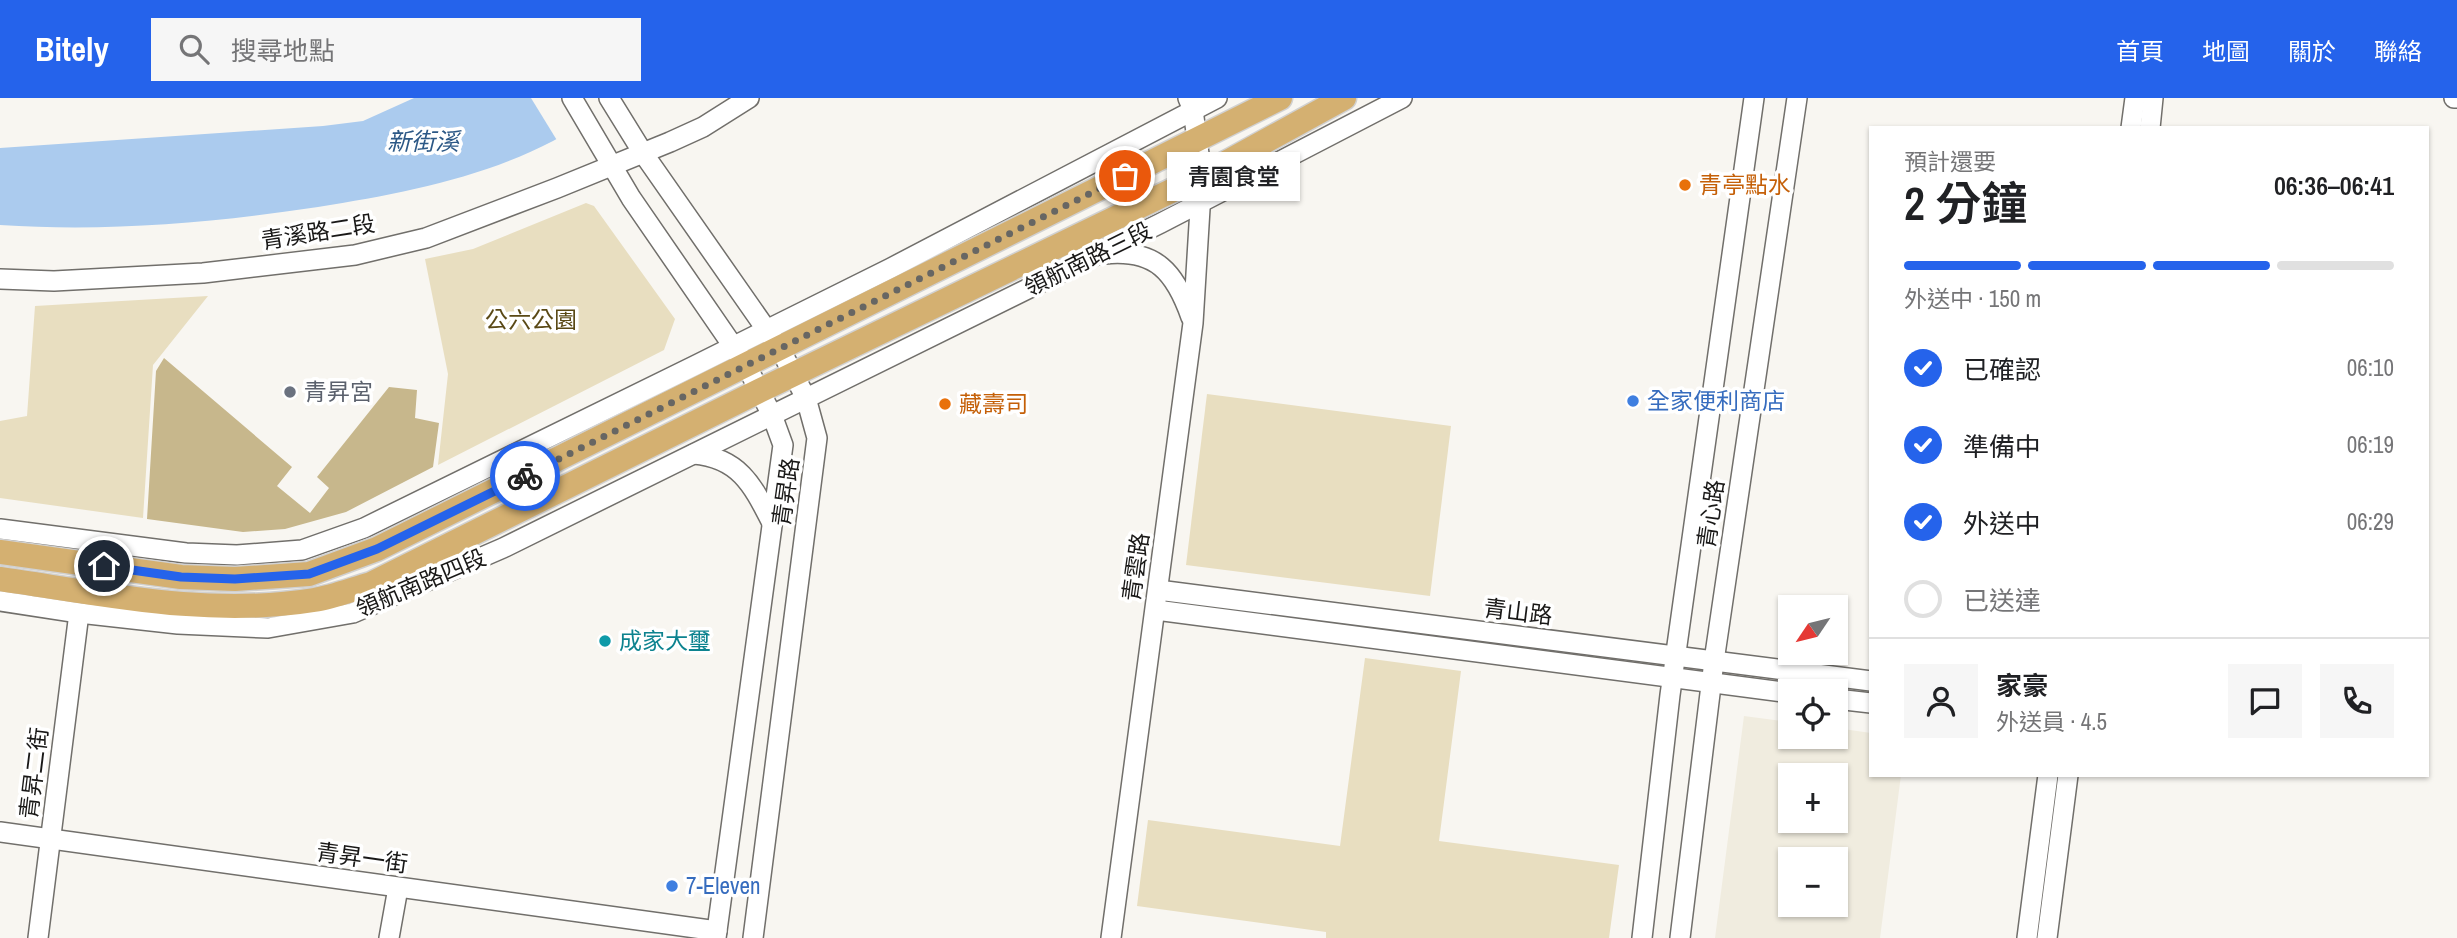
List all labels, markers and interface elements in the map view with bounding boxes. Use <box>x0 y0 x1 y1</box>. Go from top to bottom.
search box <box>151 18 641 81</box>
text: Bitely <box>35 27 109 71</box>
icon: search <box>175 30 213 68</box>
text: 搜尋地點 <box>231 33 335 68</box>
text: 首頁 <box>2116 35 2164 67</box>
text: 地圖 <box>2202 35 2250 67</box>
text: 關於 <box>2288 35 2336 67</box>
text: 聯絡 <box>2374 35 2422 67</box>
water label: 新街溪 <box>387 125 462 157</box>
pin <box>1095 146 1155 206</box>
text: 預計還要 <box>1904 146 1996 177</box>
callout: 青園食堂 <box>1167 152 1300 200</box>
icon: bag <box>1106 157 1144 195</box>
text: 青園食堂 <box>1188 161 1280 192</box>
text: 06:36–06:41 <box>2274 168 2394 203</box>
place label: 青亭點水 <box>1699 169 1791 200</box>
text: 2 分鐘 <box>1904 172 2027 234</box>
marker: 青亭點水 <box>1677 177 1693 193</box>
street label: 青溪路二段 <box>259 207 377 256</box>
street label: 領航南路三段 <box>1019 214 1157 303</box>
text: 外送中 · 150 m <box>1904 283 2041 314</box>
park label: 公六公園 <box>485 304 577 335</box>
icon: check <box>1904 349 1942 387</box>
text: 已確認 <box>1963 352 2041 387</box>
text: 06:10 <box>2347 352 2394 383</box>
place label: 青昇宮 <box>304 376 373 407</box>
marker: 青昇宮 <box>282 384 298 400</box>
place label: 全家便利商店 <box>1647 385 1785 416</box>
place label: 藏壽司 <box>959 388 1028 419</box>
marker: 全家便利商店 <box>1625 393 1641 409</box>
marker: 藏壽司 <box>937 396 953 412</box>
icon: check <box>1904 426 1942 464</box>
text: 準備中 <box>1963 429 2041 464</box>
text: 06:19 <box>2347 429 2394 460</box>
courier <box>490 441 560 511</box>
street label: 青昇路 <box>765 456 806 528</box>
icon: bike <box>506 457 544 495</box>
street label: 青心路 <box>1690 478 1731 550</box>
icon: check <box>1904 503 1942 541</box>
text: 外送中 <box>1963 506 2041 541</box>
text: 06:29 <box>2347 506 2394 537</box>
street label: 青雲路 <box>1115 531 1156 603</box>
pin <box>74 536 134 596</box>
street label: 領航南路四段 <box>351 541 490 624</box>
icon: home <box>85 547 123 585</box>
text: 已送達 <box>1963 583 2041 618</box>
street label: 青山路 <box>1482 592 1554 631</box>
north arrow <box>1778 595 1848 665</box>
map controls <box>1778 595 1848 917</box>
place label: 成家大璽 <box>619 625 711 656</box>
marker: 成家大璽 <box>597 633 613 649</box>
button: person <box>1904 664 1978 738</box>
button: chat <box>2228 664 2302 738</box>
button: phone <box>2320 664 2394 738</box>
text: 家豪 <box>1996 668 2048 703</box>
button: locate <box>1778 679 1848 749</box>
text: 外送員 · 4.5 <box>1996 706 2107 737</box>
street label: 青昇二街 <box>13 725 54 820</box>
button: + <box>1778 763 1848 833</box>
street label: 青昇一街 <box>314 836 410 879</box>
button: − <box>1778 847 1848 917</box>
place label: 7-Eleven <box>686 870 760 901</box>
marker: 7-Eleven <box>664 878 680 894</box>

